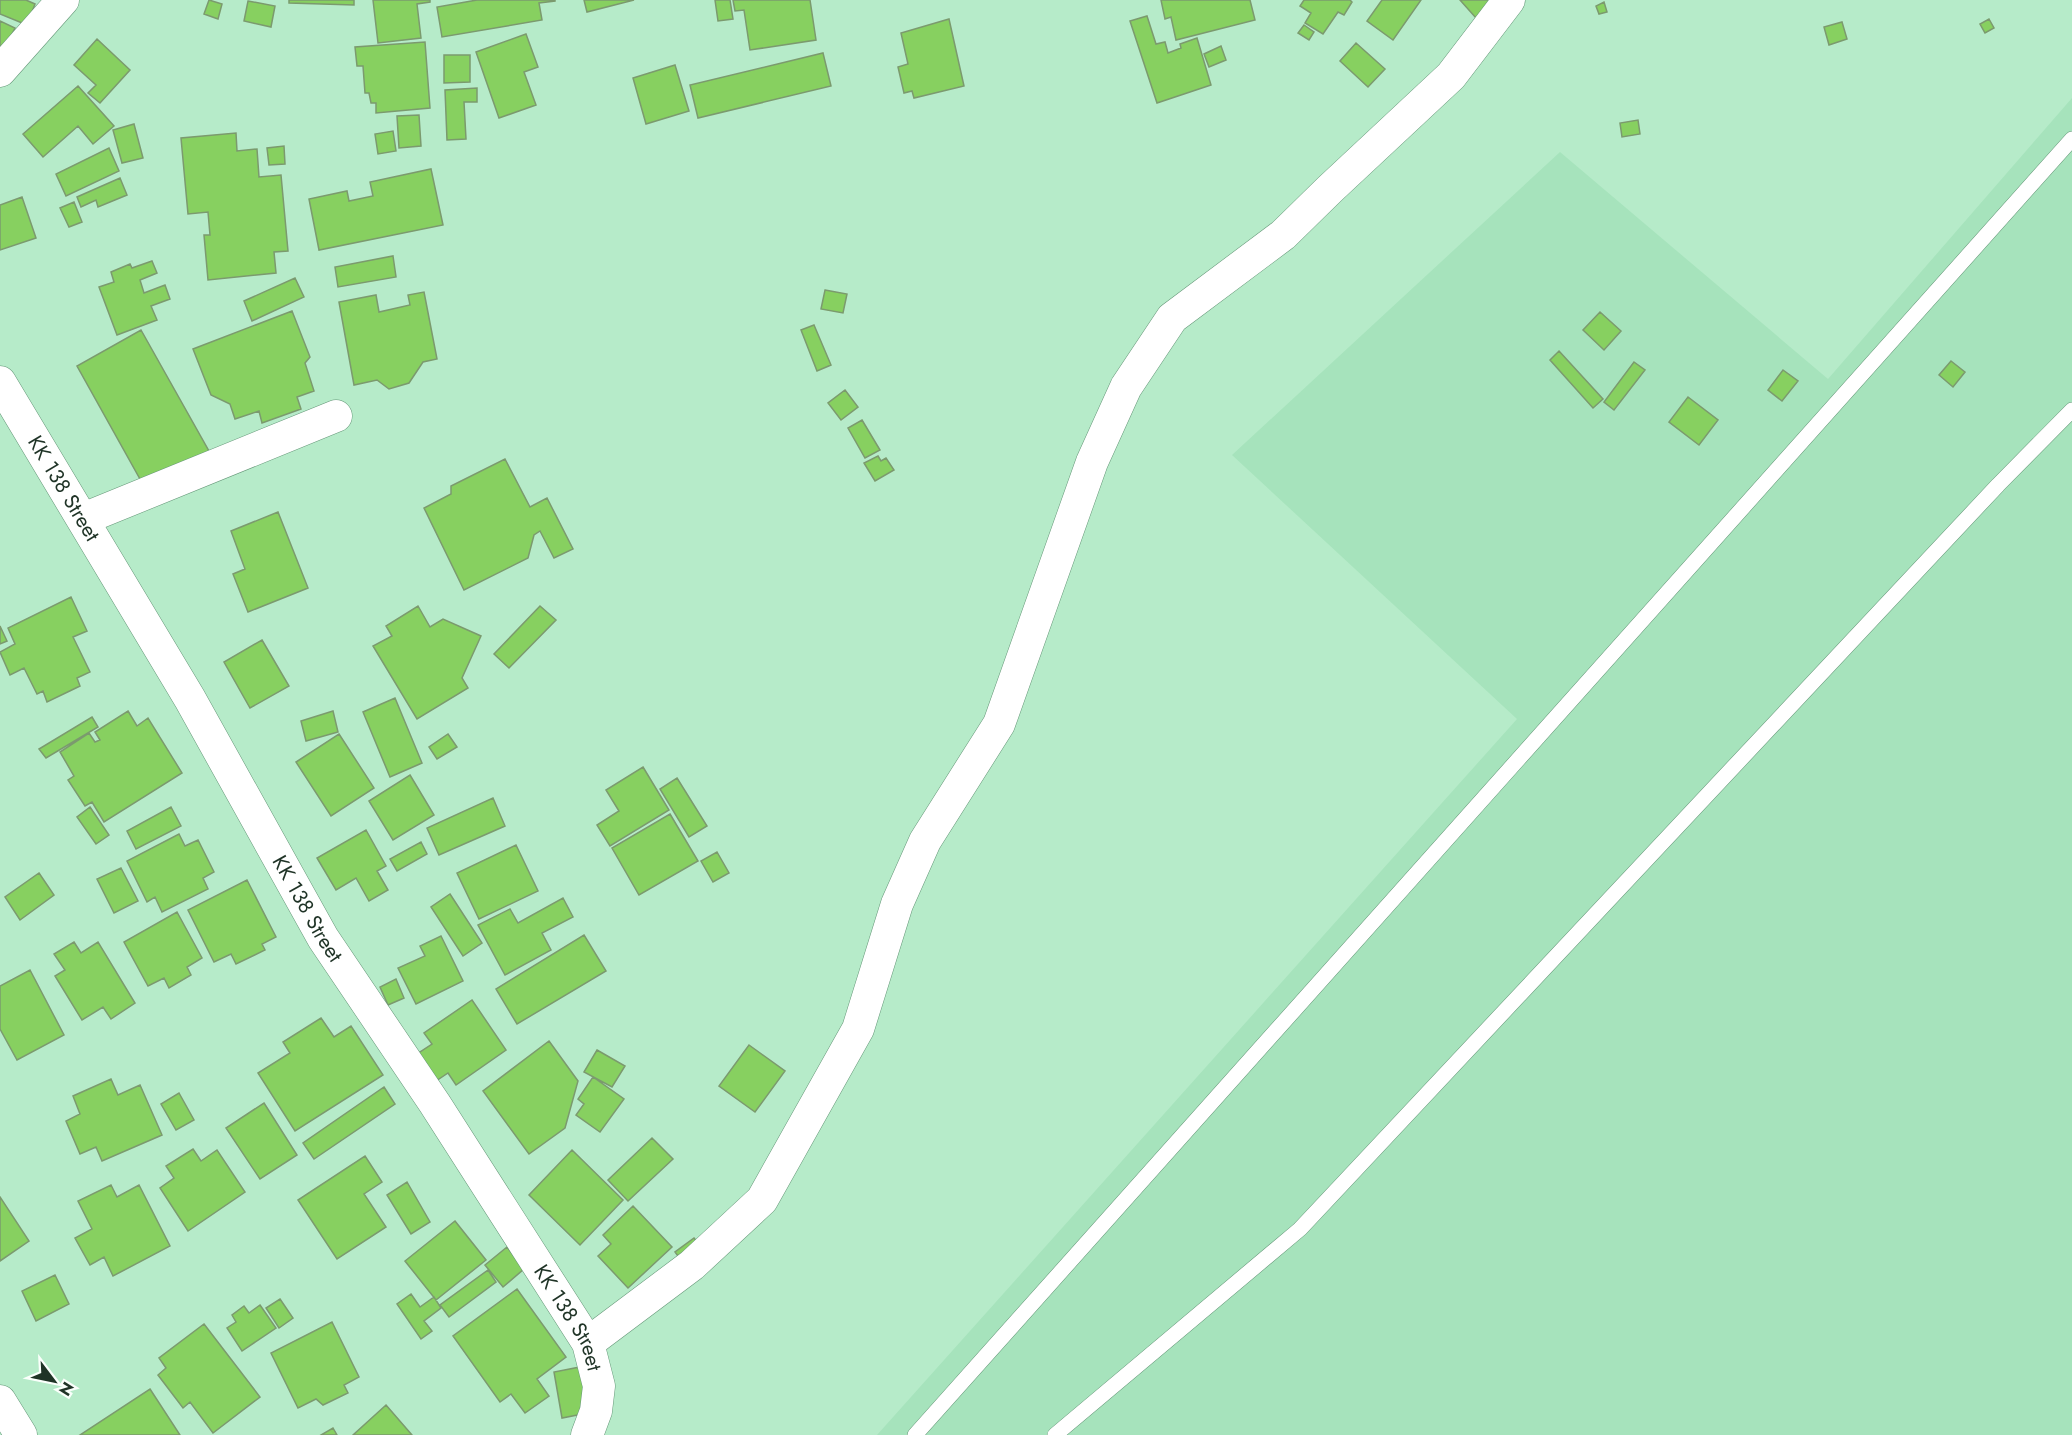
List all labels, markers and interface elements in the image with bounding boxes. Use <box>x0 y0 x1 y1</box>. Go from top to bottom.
street label: KK 138 Street <box>20 430 107 547</box>
street label: KK 138 Street <box>265 850 350 968</box>
street label: KK 138 Street <box>527 1259 610 1374</box>
north arrow <box>24 1351 84 1411</box>
text: N <box>53 1377 79 1400</box>

